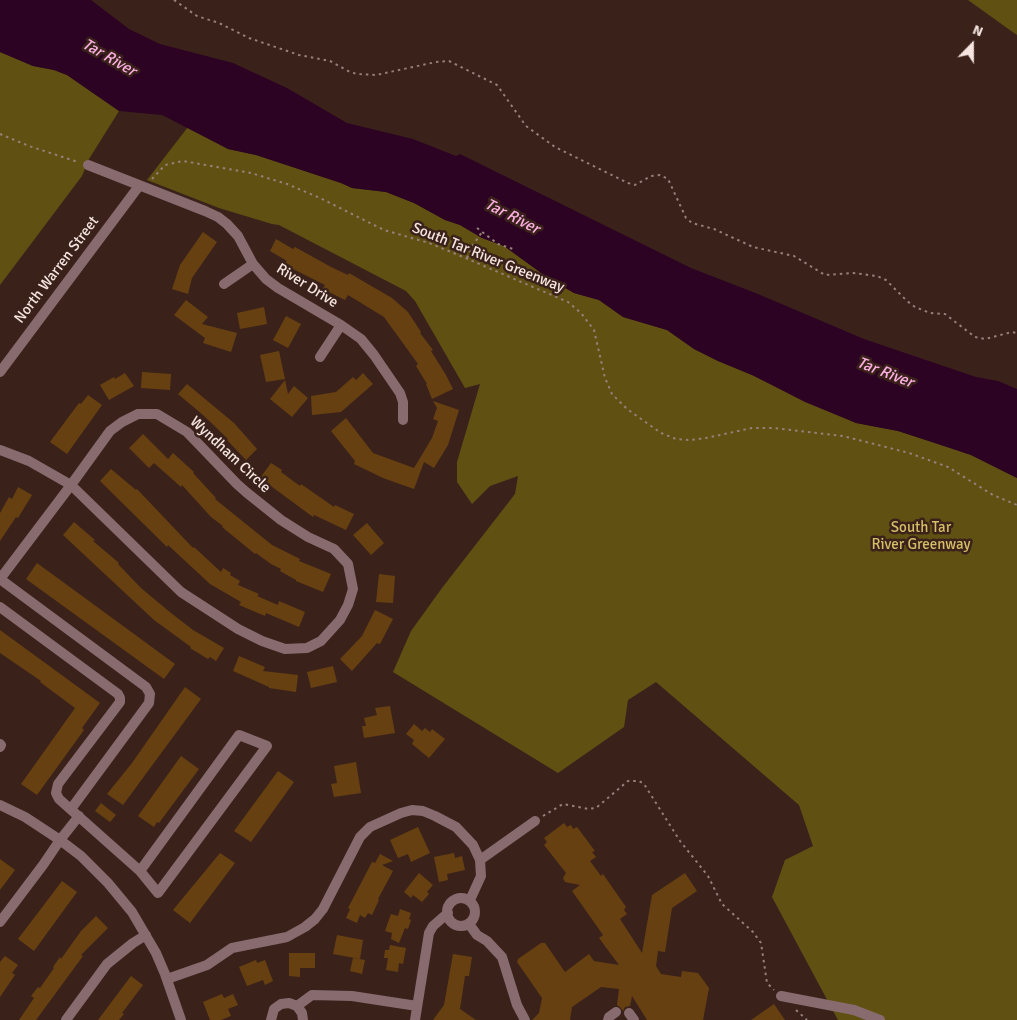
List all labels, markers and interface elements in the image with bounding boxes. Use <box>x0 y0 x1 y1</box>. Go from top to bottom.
north arrow <box>947 20 997 70</box>
text: N <box>970 21 986 40</box>
water label: Tar River <box>79 35 139 81</box>
water label: Tar River <box>481 195 543 239</box>
street label: North Warren Street <box>11 213 103 327</box>
street label: South Tar River Greenway <box>409 219 567 297</box>
street label: River Drive <box>273 260 341 312</box>
water label: Tar River <box>854 353 916 393</box>
street label: Wyndham Circle <box>186 413 274 497</box>
park label: South Tar River Greenway <box>872 519 970 554</box>

